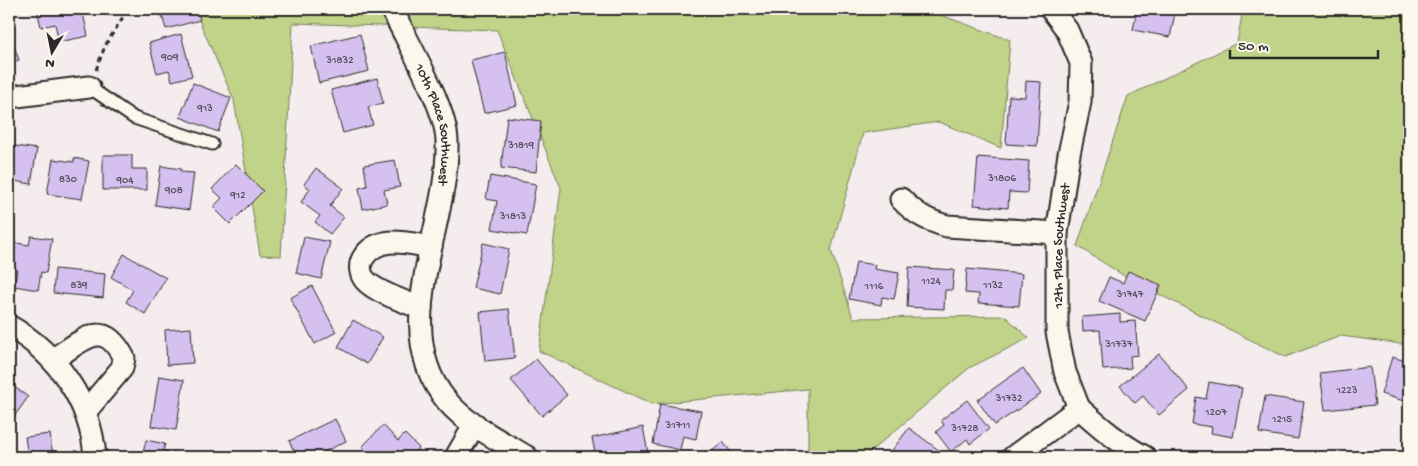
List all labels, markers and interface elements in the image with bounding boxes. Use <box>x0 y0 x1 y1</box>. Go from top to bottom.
north arrow <box>28 28 78 78</box>
scale bar <box>1230 28 1378 60</box>
text: 50 m <box>1238 38 1269 56</box>
house number: 909 <box>160 52 179 64</box>
text: N <box>44 53 56 72</box>
house number: 31832 <box>325 55 354 67</box>
street label: 10th Place Southwest <box>409 60 453 188</box>
house number: 913 <box>196 103 213 115</box>
house number: 31819 <box>507 140 535 152</box>
house number: 31806 <box>987 173 1016 185</box>
house number: 830 <box>59 174 77 186</box>
house number: 904 <box>116 175 134 187</box>
street label: 12th Place Southwest <box>1051 181 1076 309</box>
house number: 908 <box>164 185 183 197</box>
house number: 912 <box>229 190 246 202</box>
house number: 31813 <box>499 211 526 223</box>
house number: 1124 <box>920 276 942 288</box>
house number: 839 <box>70 280 88 292</box>
house number: 1132 <box>982 280 1004 292</box>
house number: 1116 <box>864 281 884 293</box>
house number: 31747 <box>1116 289 1144 301</box>
house number: 31737 <box>1104 339 1133 351</box>
house number: 1223 <box>1336 385 1358 397</box>
house number: 31732 <box>995 393 1023 405</box>
house number: 1207 <box>1204 407 1227 419</box>
house number: 1215 <box>1271 414 1292 426</box>
house number: 31711 <box>665 420 690 432</box>
house number: 31728 <box>950 423 979 435</box>

